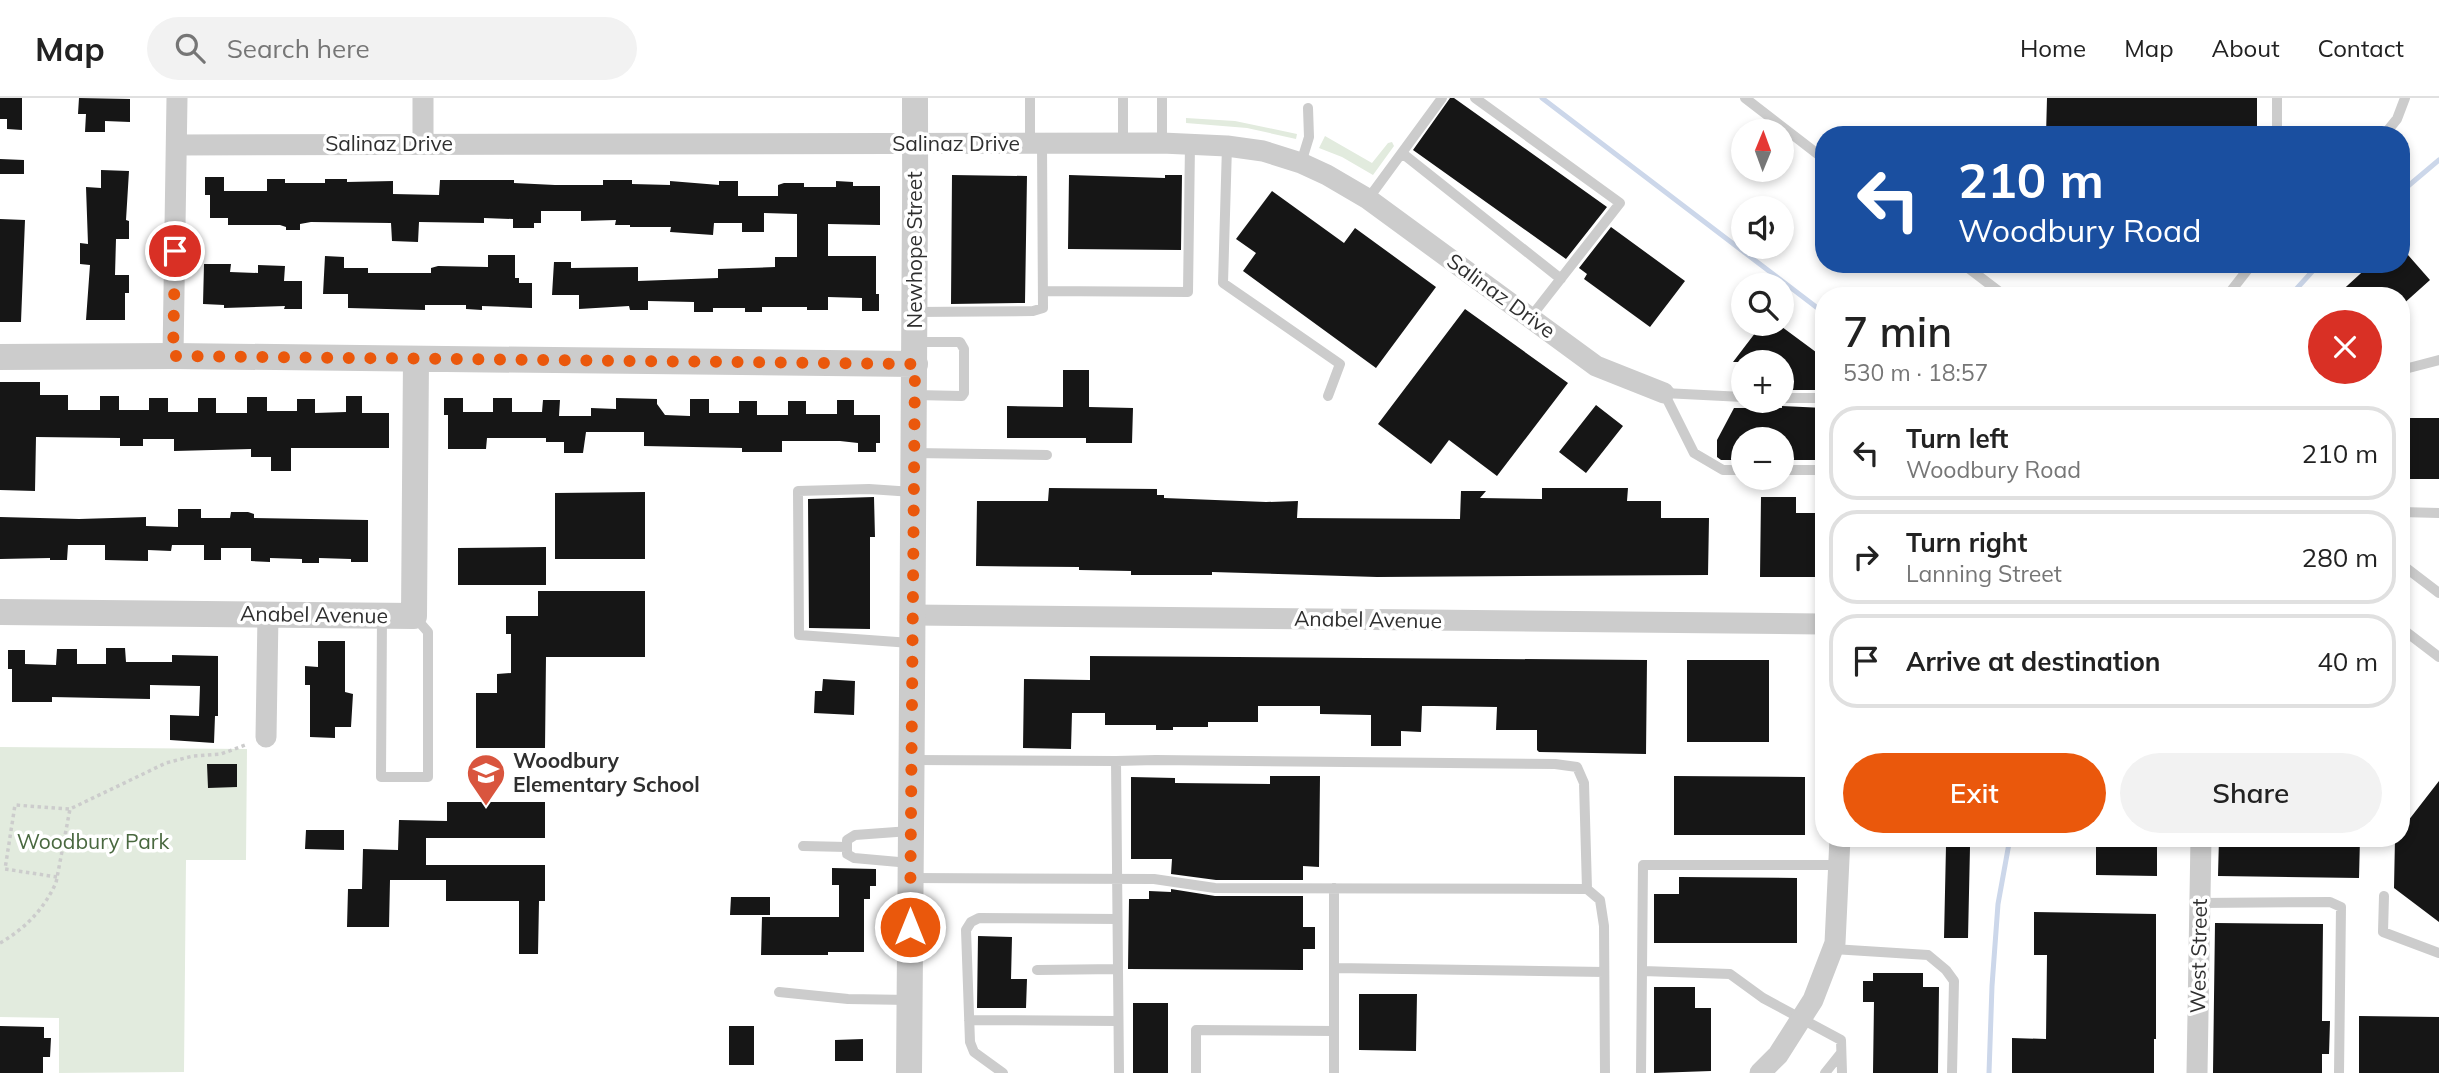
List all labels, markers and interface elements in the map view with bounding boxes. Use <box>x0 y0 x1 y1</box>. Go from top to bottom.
search box <box>147 17 637 80</box>
text: Map <box>35 28 105 69</box>
icon: search <box>171 29 209 67</box>
text: Search here <box>227 32 370 65</box>
text: Home <box>2020 33 2086 63</box>
text: Map <box>2124 33 2174 63</box>
text: About <box>2212 33 2280 63</box>
text: Contact <box>2318 33 2404 63</box>
north arrow <box>1731 119 1794 182</box>
map controls <box>1731 119 1794 490</box>
street label: Salinaz Drive <box>325 130 453 156</box>
street label: Salinaz Drive <box>892 130 1020 156</box>
text: 210 m <box>1958 149 2104 210</box>
icon: left <box>1843 154 1934 245</box>
street label: Newhope Street <box>901 171 927 329</box>
button: sound <box>1731 196 1794 259</box>
text: Woodbury Road <box>1958 210 2201 250</box>
pin <box>145 221 205 281</box>
icon: arrive <box>156 232 194 270</box>
street label: Salinaz Drive <box>1442 247 1561 343</box>
button: search <box>1731 273 1794 336</box>
text: 7 min <box>1843 305 1952 358</box>
button: close <box>2308 310 2382 384</box>
button: + <box>1731 350 1794 413</box>
text: 530 m · 18:57 <box>1843 358 1988 387</box>
text: Turn left <box>1906 422 2008 455</box>
button: − <box>1731 427 1794 490</box>
icon: left <box>1847 434 1885 472</box>
text: 210 m <box>2302 437 2378 470</box>
text: Woodbury Road <box>1906 455 2081 484</box>
text: Turn right <box>1906 526 2027 559</box>
icon: right <box>1847 538 1885 576</box>
text: 280 m <box>2302 541 2378 574</box>
text: Lanning Street <box>1906 559 2062 588</box>
street label: Anabel Avenue <box>240 600 388 628</box>
street label: Anabel Avenue <box>1294 605 1442 633</box>
icon: arrive <box>1847 642 1885 680</box>
text: Arrive at destination <box>1906 645 2161 678</box>
text: 40 m <box>2317 645 2378 678</box>
place label: Woodbury Elementary School <box>513 747 700 797</box>
school or university icon: Woodbury Elementary School <box>465 752 507 807</box>
button: Exit <box>1843 753 2106 833</box>
button: Share <box>2120 753 2382 833</box>
park label: Woodbury Park <box>17 828 169 854</box>
position arrow <box>873 890 947 964</box>
street label: West Street <box>2184 898 2212 1014</box>

